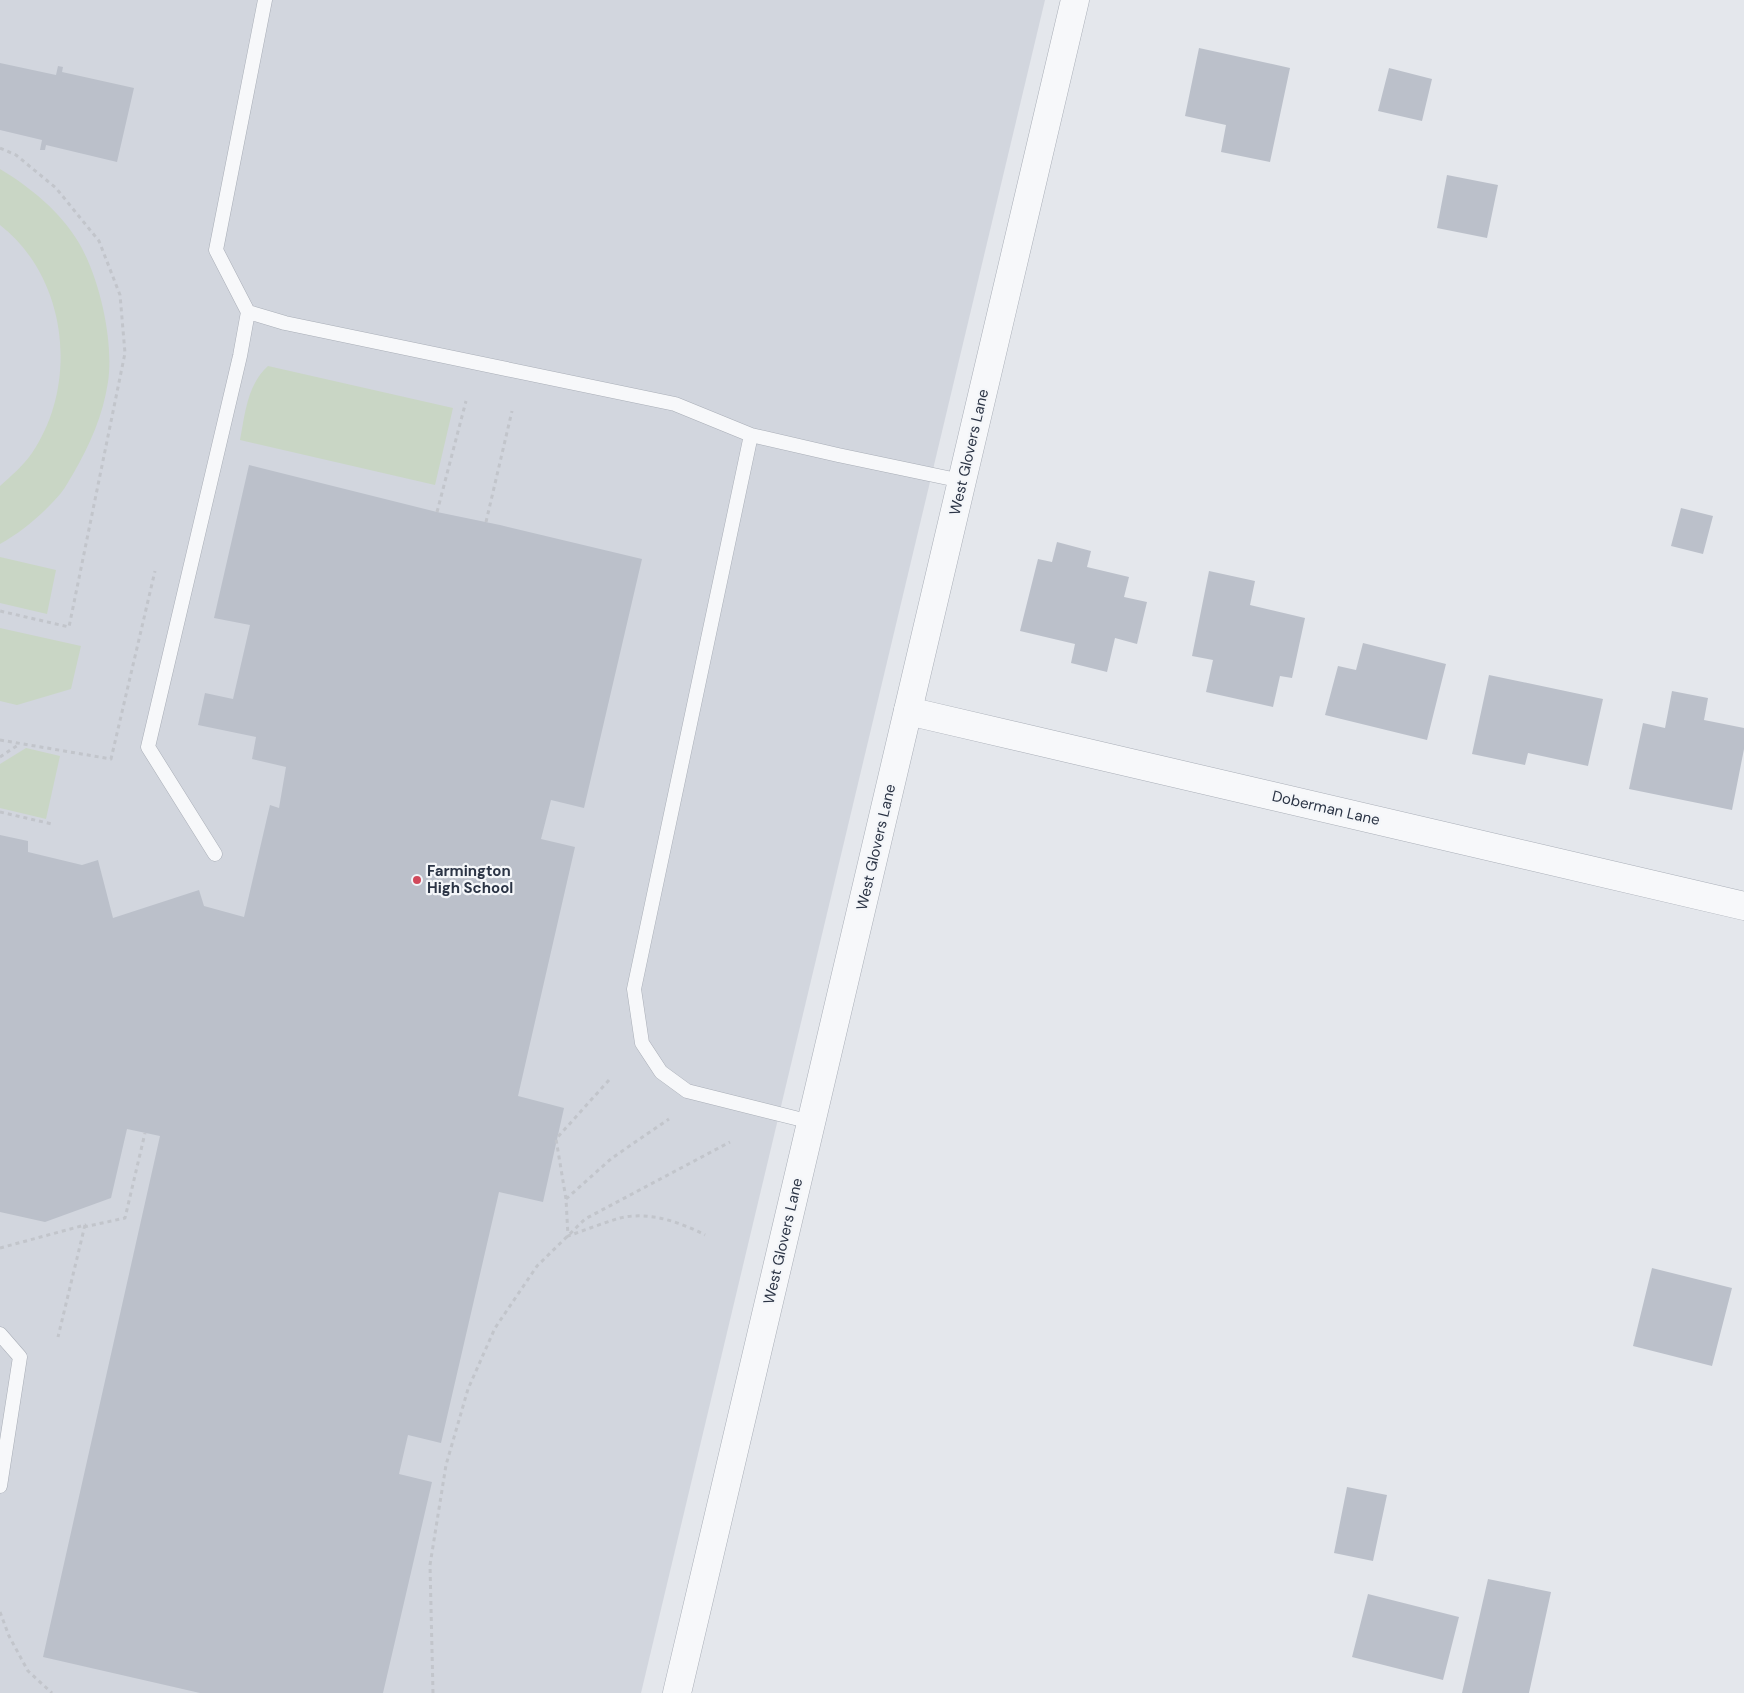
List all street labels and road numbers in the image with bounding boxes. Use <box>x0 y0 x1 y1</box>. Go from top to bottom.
street label: West Glovers Lane <box>945 387 993 517</box>
street label: West Glovers Lane <box>852 782 900 912</box>
street label: Doberman Lane <box>1270 786 1382 830</box>
street label: West Glovers Lane <box>759 1176 807 1306</box>

